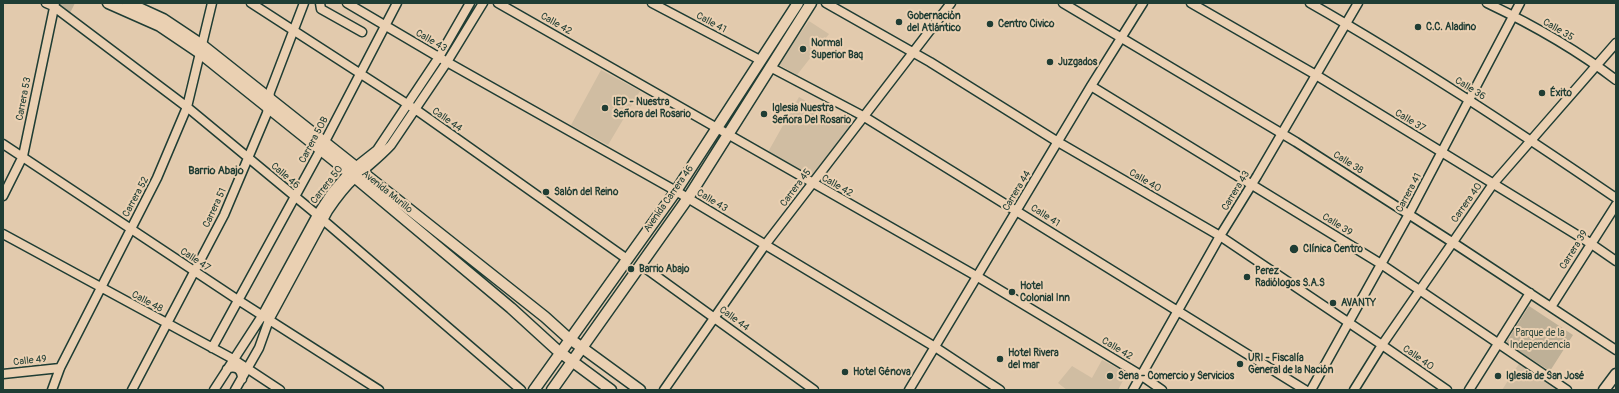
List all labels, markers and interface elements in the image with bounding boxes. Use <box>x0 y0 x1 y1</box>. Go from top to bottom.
street label: Calle 42 <box>538 10 574 38</box>
street label: Calle 41 <box>694 10 728 36</box>
place label: Gobernación del Atlántico <box>907 10 961 34</box>
street label: Calle 35 <box>1540 16 1576 44</box>
marker: Gobernación del Atlántico <box>894 17 904 27</box>
place label: Centro Civico <box>998 18 1054 30</box>
marker: Centro Civico <box>985 19 995 29</box>
place label: C.C. Aladino <box>1426 21 1476 33</box>
marker: C.C. Aladino <box>1413 22 1423 32</box>
street label: Calle 43 <box>413 27 449 55</box>
place label: Normal Superior Baq <box>811 37 863 60</box>
marker: Normal Superior Baq <box>798 44 808 54</box>
place label: Juzgados <box>1058 56 1097 68</box>
marker: Juzgados <box>1045 57 1055 67</box>
street label: Calle 36 <box>1452 75 1488 103</box>
street label: Carrera 53 <box>14 76 34 122</box>
place label: Éxito <box>1550 87 1572 99</box>
marker: Éxito <box>1537 88 1547 98</box>
place label: IED - Nuestra Señora del Rosario <box>613 96 691 120</box>
place label: Iglesia Nuestra Señora Del Rosario <box>772 102 851 126</box>
marker: IED - Nuestra Señora del Rosario <box>600 103 610 113</box>
street label: Calle 44 <box>430 105 464 135</box>
street label: Calle 37 <box>1393 107 1427 135</box>
marker: Iglesia Nuestra Señora Del Rosario <box>759 109 769 119</box>
street label: Carrera 50B <box>297 115 331 165</box>
street label: Calle 38 <box>1331 149 1365 177</box>
street label: Calle 46 <box>268 160 302 192</box>
street label: Carrera 50 <box>308 163 346 207</box>
street label: Avenida Carrera 46 <box>641 163 697 235</box>
district label: Barrio Abajo <box>188 164 244 178</box>
street label: Carrera 45 <box>778 167 814 209</box>
street label: Calle 40 <box>1127 167 1163 195</box>
street label: Avenida Murillo <box>359 168 415 216</box>
street label: Carrera 44 <box>1000 169 1034 213</box>
street label: Carrera 43 <box>1219 169 1253 213</box>
street label: Carrera 41 <box>1394 171 1424 215</box>
street label: Calle 42 <box>819 172 855 200</box>
street label: Carrera 52 <box>120 175 152 219</box>
street label: Carrera 40 <box>1449 181 1485 225</box>
street label: Carrera 51 <box>201 186 229 230</box>
place label: Salón del Reino <box>554 186 618 198</box>
marker: Salón del Reino <box>541 187 551 197</box>
street label: Calle 43 <box>694 187 730 215</box>
street label: Calle 41 <box>1028 202 1062 230</box>
street label: Calle 39 <box>1320 211 1354 239</box>
street label: Carrera 39 <box>1557 228 1591 272</box>
marker: Clínica Centro <box>1288 243 1300 255</box>
place label: Clínica Centro <box>1303 243 1363 255</box>
street label: Calle 47 <box>178 246 212 274</box>
place label: Barrio Abajo <box>639 263 689 275</box>
marker: Barrio Abajo <box>626 264 636 274</box>
place label: Perez Radiólogos S.A.S <box>1255 265 1325 288</box>
marker: Perez Radiólogos S.A.S <box>1242 272 1252 282</box>
place label: Hotel Colonial Inn <box>1020 280 1070 304</box>
marker: Hotel Colonial Inn <box>1007 287 1017 297</box>
street label: Calle 48 <box>129 289 165 315</box>
place label: AVANTY <box>1341 297 1376 309</box>
marker: AVANTY <box>1328 298 1338 308</box>
street label: Calle 44 <box>717 304 751 334</box>
park label: Parque de la Independencia <box>1510 327 1570 350</box>
street label: Calle 42 <box>1099 335 1135 363</box>
street label: Calle 40 <box>1400 343 1436 373</box>
place label: Hotel Rivera del mar <box>1008 347 1059 370</box>
place label: URI - Fiscalía General de la Nación <box>1248 352 1333 376</box>
street label: Calle 49 <box>13 353 47 369</box>
marker: Hotel Rivera del mar <box>995 354 1005 364</box>
marker: URI - Fiscalía General de la Nación <box>1235 359 1245 369</box>
place label: Hotel Génova <box>853 366 911 378</box>
marker: Hotel Génova <box>840 367 850 377</box>
place label: Sena - Comercio y Servicios <box>1118 370 1234 382</box>
place label: Iglesia de San José <box>1506 370 1584 382</box>
marker: Sena - Comercio y Servicios <box>1105 371 1115 381</box>
marker: Iglesia de San José <box>1493 371 1503 381</box>

